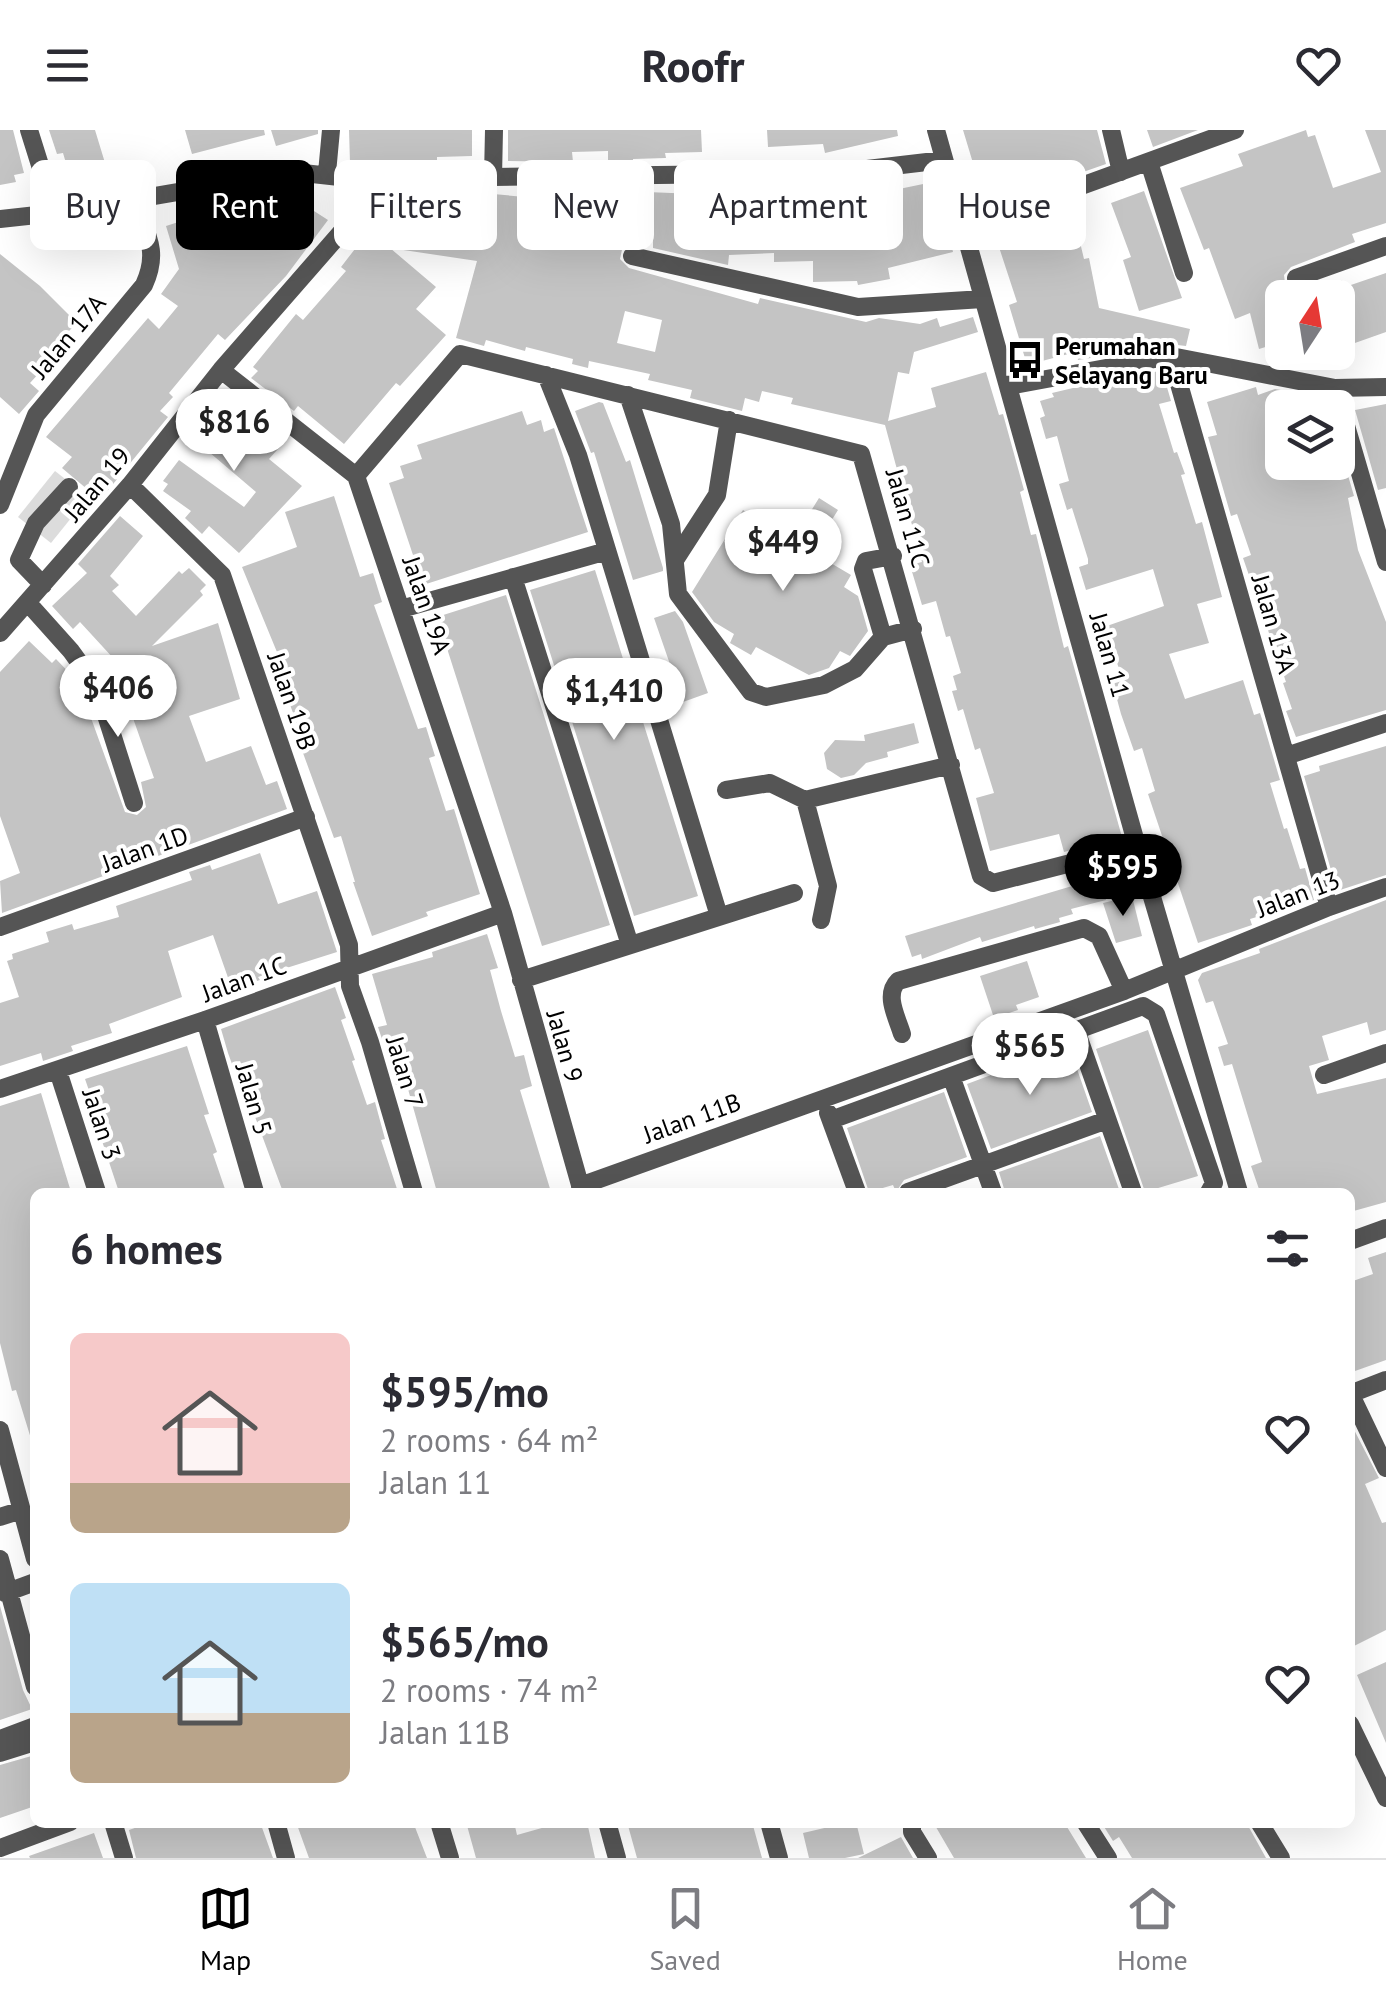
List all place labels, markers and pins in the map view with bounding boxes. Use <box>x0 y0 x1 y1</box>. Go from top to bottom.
place label: Perumahan Selayang Baru <box>1055 330 1208 391</box>
bus stop icon: Perumahan Selayang Baru <box>1004 339 1046 381</box>
pin: $816 <box>175 389 293 474</box>
pin: $449 <box>724 509 842 594</box>
pin: $406 <box>59 655 177 740</box>
pin: $1,410 <box>533 658 695 743</box>
pin: $595 <box>1064 834 1182 919</box>
pin: $565 <box>971 1013 1089 1098</box>

